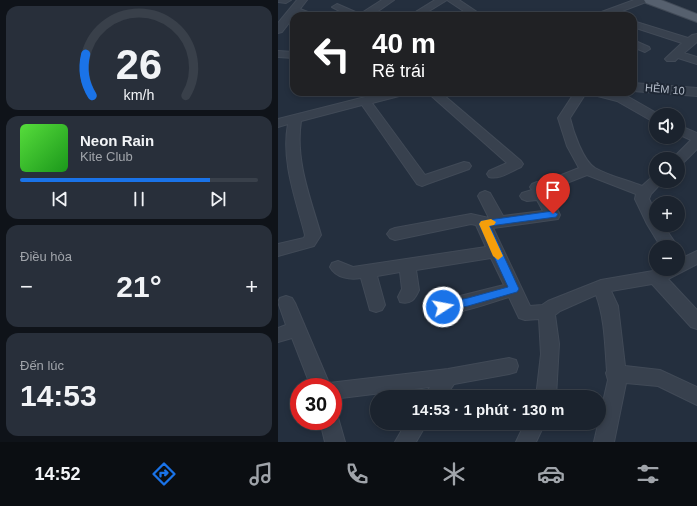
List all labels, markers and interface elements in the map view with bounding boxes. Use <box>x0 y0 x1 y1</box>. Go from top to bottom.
icon: left <box>306 28 358 80</box>
text: 40 m <box>372 28 436 59</box>
text: 26 <box>116 41 162 88</box>
text: Rẽ trái <box>372 61 425 81</box>
street label: HẺM 10 <box>645 81 685 97</box>
text: km/h <box>124 87 155 103</box>
map controls <box>649 108 685 276</box>
button: sound <box>649 108 685 144</box>
text: Neon Rain <box>80 132 154 149</box>
text: Kite Club <box>80 149 133 164</box>
button: search <box>649 152 685 188</box>
pin <box>536 173 570 214</box>
icon: arrive <box>542 179 564 201</box>
icon: previous <box>49 188 71 210</box>
icon: pause <box>128 188 150 210</box>
icon: next <box>207 188 229 210</box>
button: + <box>649 196 685 232</box>
button: − <box>649 240 685 276</box>
text: Điều hòa <box>20 249 72 264</box>
text: 21° <box>116 270 162 303</box>
text: − <box>20 274 33 299</box>
text: + <box>245 274 258 299</box>
position arrow <box>422 286 464 328</box>
text: Đến lúc <box>20 358 64 373</box>
speed limit sign: 30 <box>290 378 342 430</box>
text: 14:53 <box>20 379 97 412</box>
text: 14:53 · 1 phút · 130 m <box>412 401 564 418</box>
icon: directions <box>150 460 178 488</box>
icon: music <box>247 460 275 488</box>
icon: phone <box>343 460 371 488</box>
icon: climate <box>440 460 468 488</box>
icon: car <box>537 460 565 488</box>
icon: filters <box>634 460 662 488</box>
text: 14:52 <box>34 464 81 484</box>

